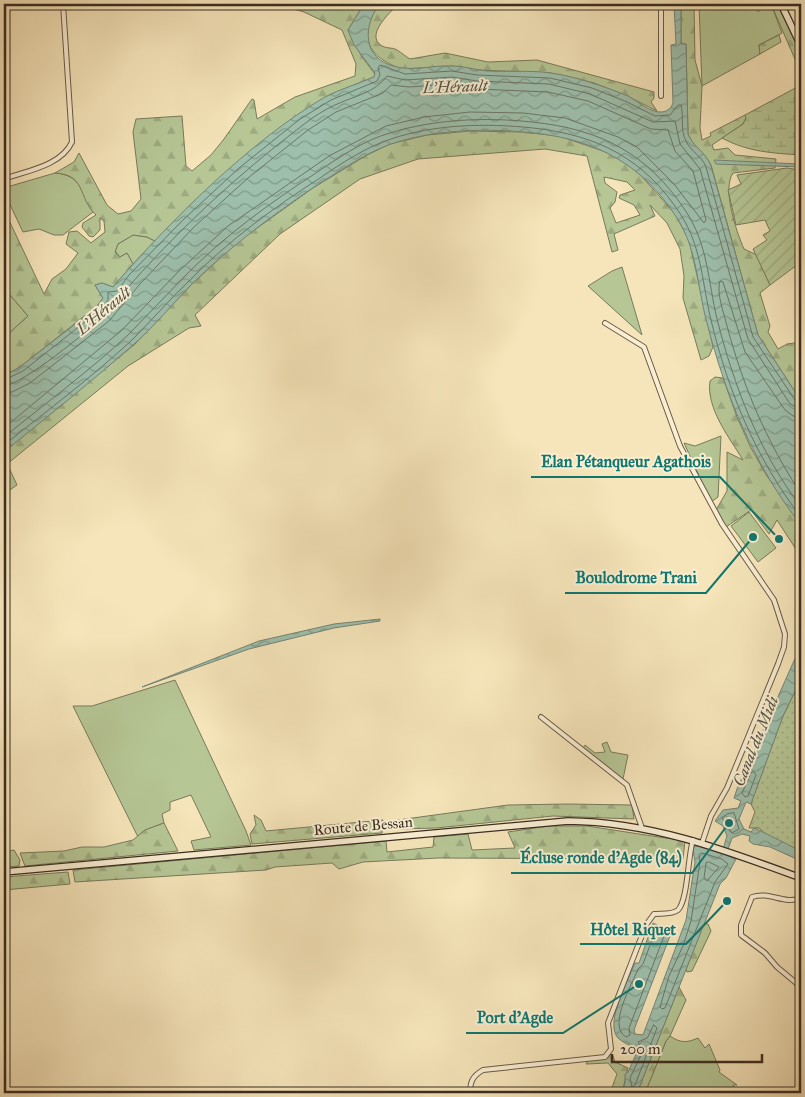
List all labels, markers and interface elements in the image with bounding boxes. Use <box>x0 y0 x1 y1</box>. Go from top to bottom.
water label: L'Hérault <box>421 76 489 97</box>
water label: L'Hérault <box>72 282 135 339</box>
callout: Elan Pétanqueur Agathois <box>531 446 720 477</box>
text: Elan Pétanqueur Agathois <box>541 452 711 472</box>
callout: Boulodrome Trani <box>565 562 706 593</box>
text: Boulodrome Trani <box>575 568 697 587</box>
water label: Canal du Midi <box>729 693 782 789</box>
street label: Route de Bessan <box>313 813 413 839</box>
callout: Écluse ronde d'Agde (84) <box>511 842 692 873</box>
text: Écluse ronde d'Agde (84) <box>520 846 682 868</box>
callout: Hôtel Riquet <box>580 913 686 944</box>
text: Hôtel Riquet <box>590 920 676 940</box>
callout: Port d'Agde <box>466 1002 563 1033</box>
text: Port d'Agde <box>477 1008 553 1028</box>
scale bar <box>612 1032 762 1064</box>
text: 200 m <box>620 1040 661 1058</box>

